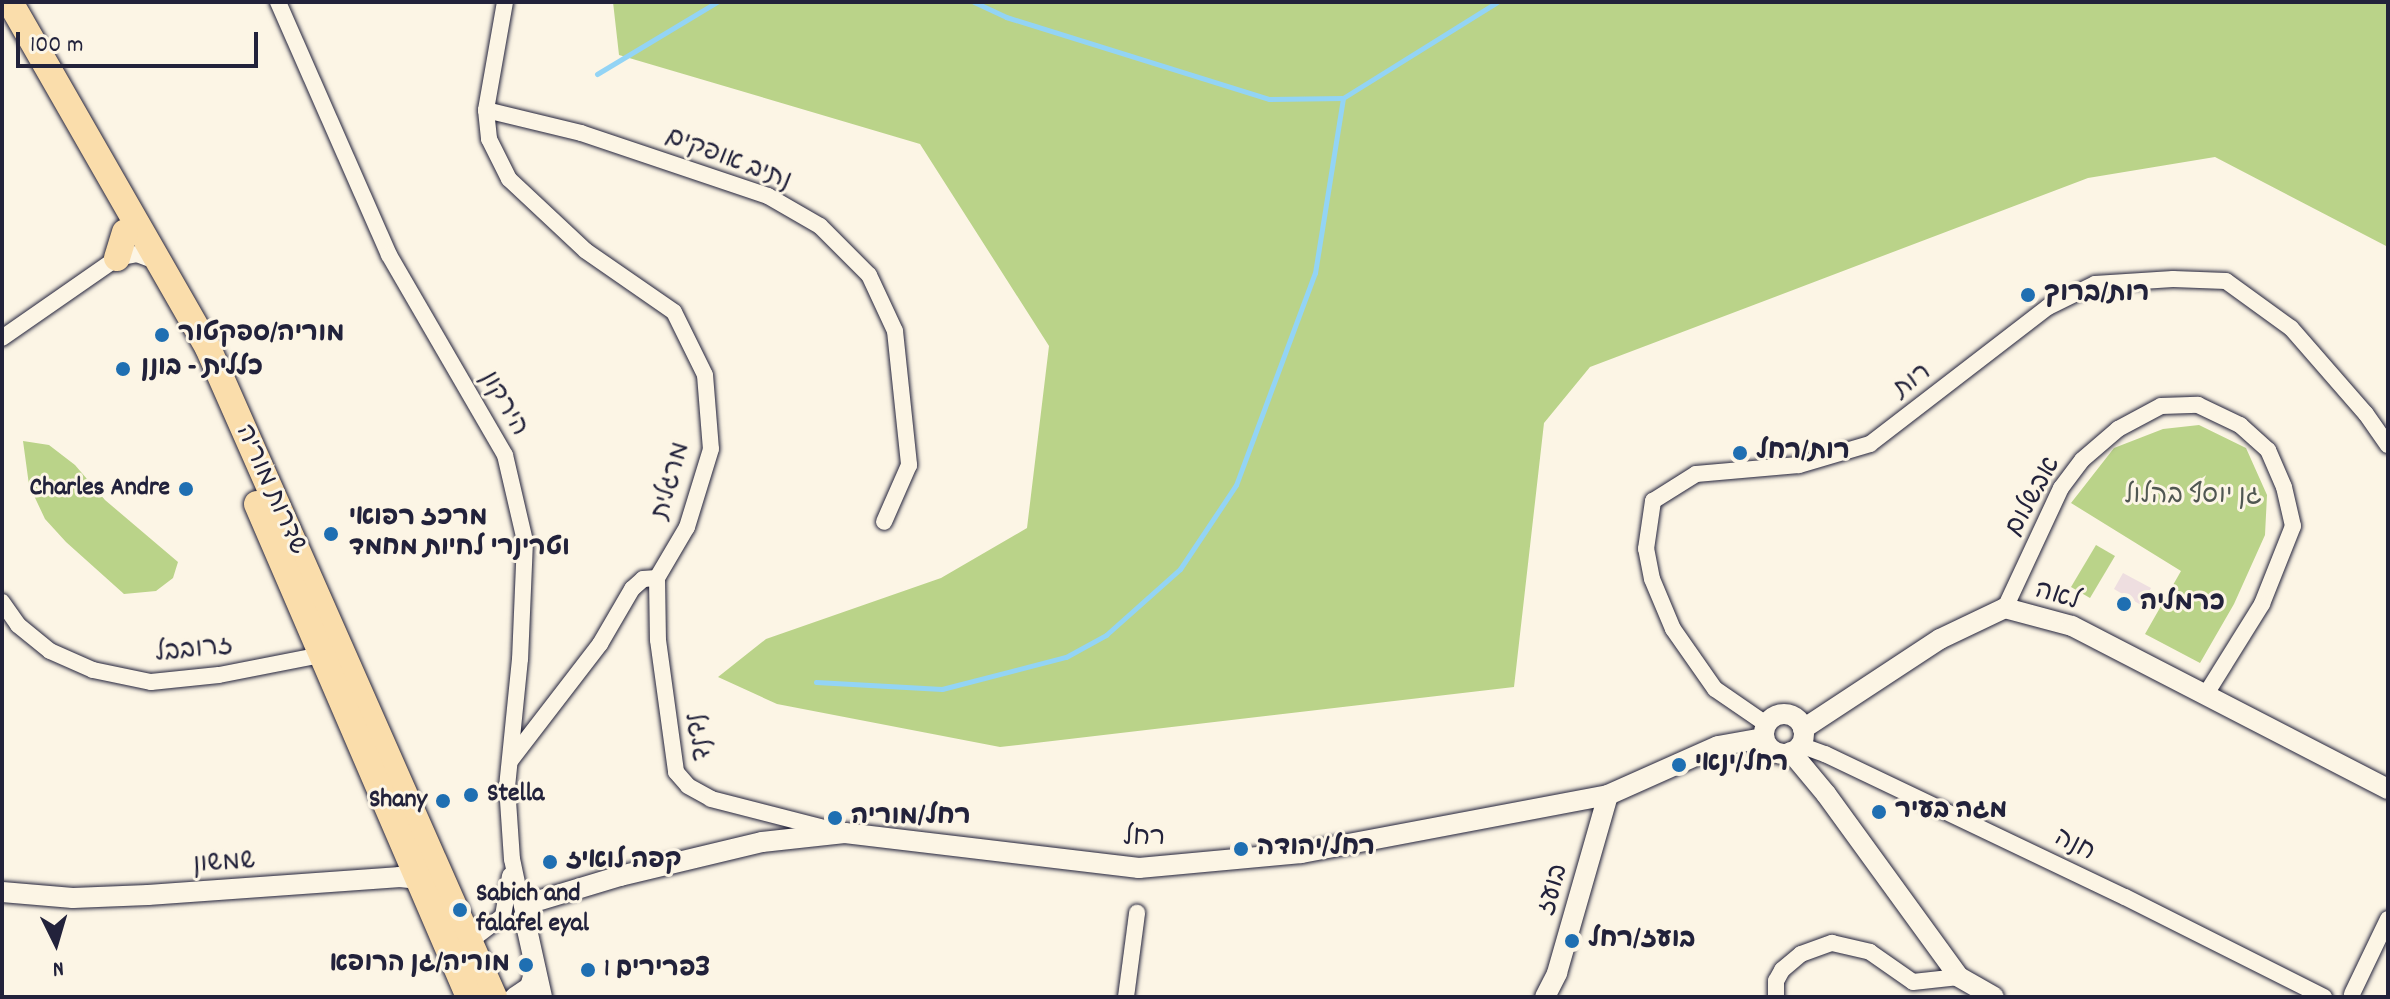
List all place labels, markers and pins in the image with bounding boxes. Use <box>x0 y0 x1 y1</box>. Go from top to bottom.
place label: רות/ברוך <box>2044 279 2149 311</box>
marker: רות/ברוך <box>2019 286 2037 304</box>
place label: מוריה/ספקטור <box>178 319 345 351</box>
marker: מוריה/ספקטור <box>153 326 171 344</box>
place label: כללית - בונן <box>141 353 263 385</box>
marker: כללית - בונן <box>112 358 134 380</box>
place label: רות/רחל <box>1756 437 1850 469</box>
marker: רות/רחל <box>1731 444 1749 462</box>
place label: Charles Andre <box>29 473 170 505</box>
marker: Charles Andre <box>177 480 195 498</box>
place label: מרכז רפואי וטרינרי לחיות מחמד <box>349 503 570 564</box>
marker: מרכז רפואי וטרינרי לחיות מחמד <box>320 523 342 545</box>
place label: כרמליה <box>2140 588 2225 620</box>
marker: כרמליה <box>2115 595 2133 613</box>
place label: רחל/ינאי <box>1695 749 1788 781</box>
marker: רחל/ינאי <box>1670 756 1688 774</box>
place label: Stella <box>487 779 544 811</box>
place label: Shany <box>369 785 427 817</box>
marker: Stella <box>462 786 480 804</box>
marker: Shany <box>434 792 452 810</box>
place label: מגה בעיר <box>1895 796 2007 828</box>
place label: רחל/מוריה <box>851 802 971 834</box>
marker: מגה בעיר <box>1870 803 1888 821</box>
marker: רחל/מוריה <box>826 809 844 827</box>
place label: רחל/יהודה <box>1257 833 1375 865</box>
marker: רחל/יהודה <box>1232 840 1250 858</box>
place label: קפה לואיז <box>566 846 682 878</box>
marker: קפה לואיז <box>541 853 559 871</box>
place label: Sabich and falafel eyal <box>476 879 589 940</box>
marker: Sabich and falafel eyal <box>451 901 469 919</box>
place label: בועז/רחל <box>1588 925 1696 957</box>
marker: בועז/רחל <box>1563 932 1581 950</box>
place label: מוריה/גן הרופא <box>330 949 510 981</box>
place label: צפרירים 1 <box>604 954 710 986</box>
marker: מוריה/גן הרופא <box>517 956 535 974</box>
marker: צפרירים 1 <box>579 961 597 979</box>

